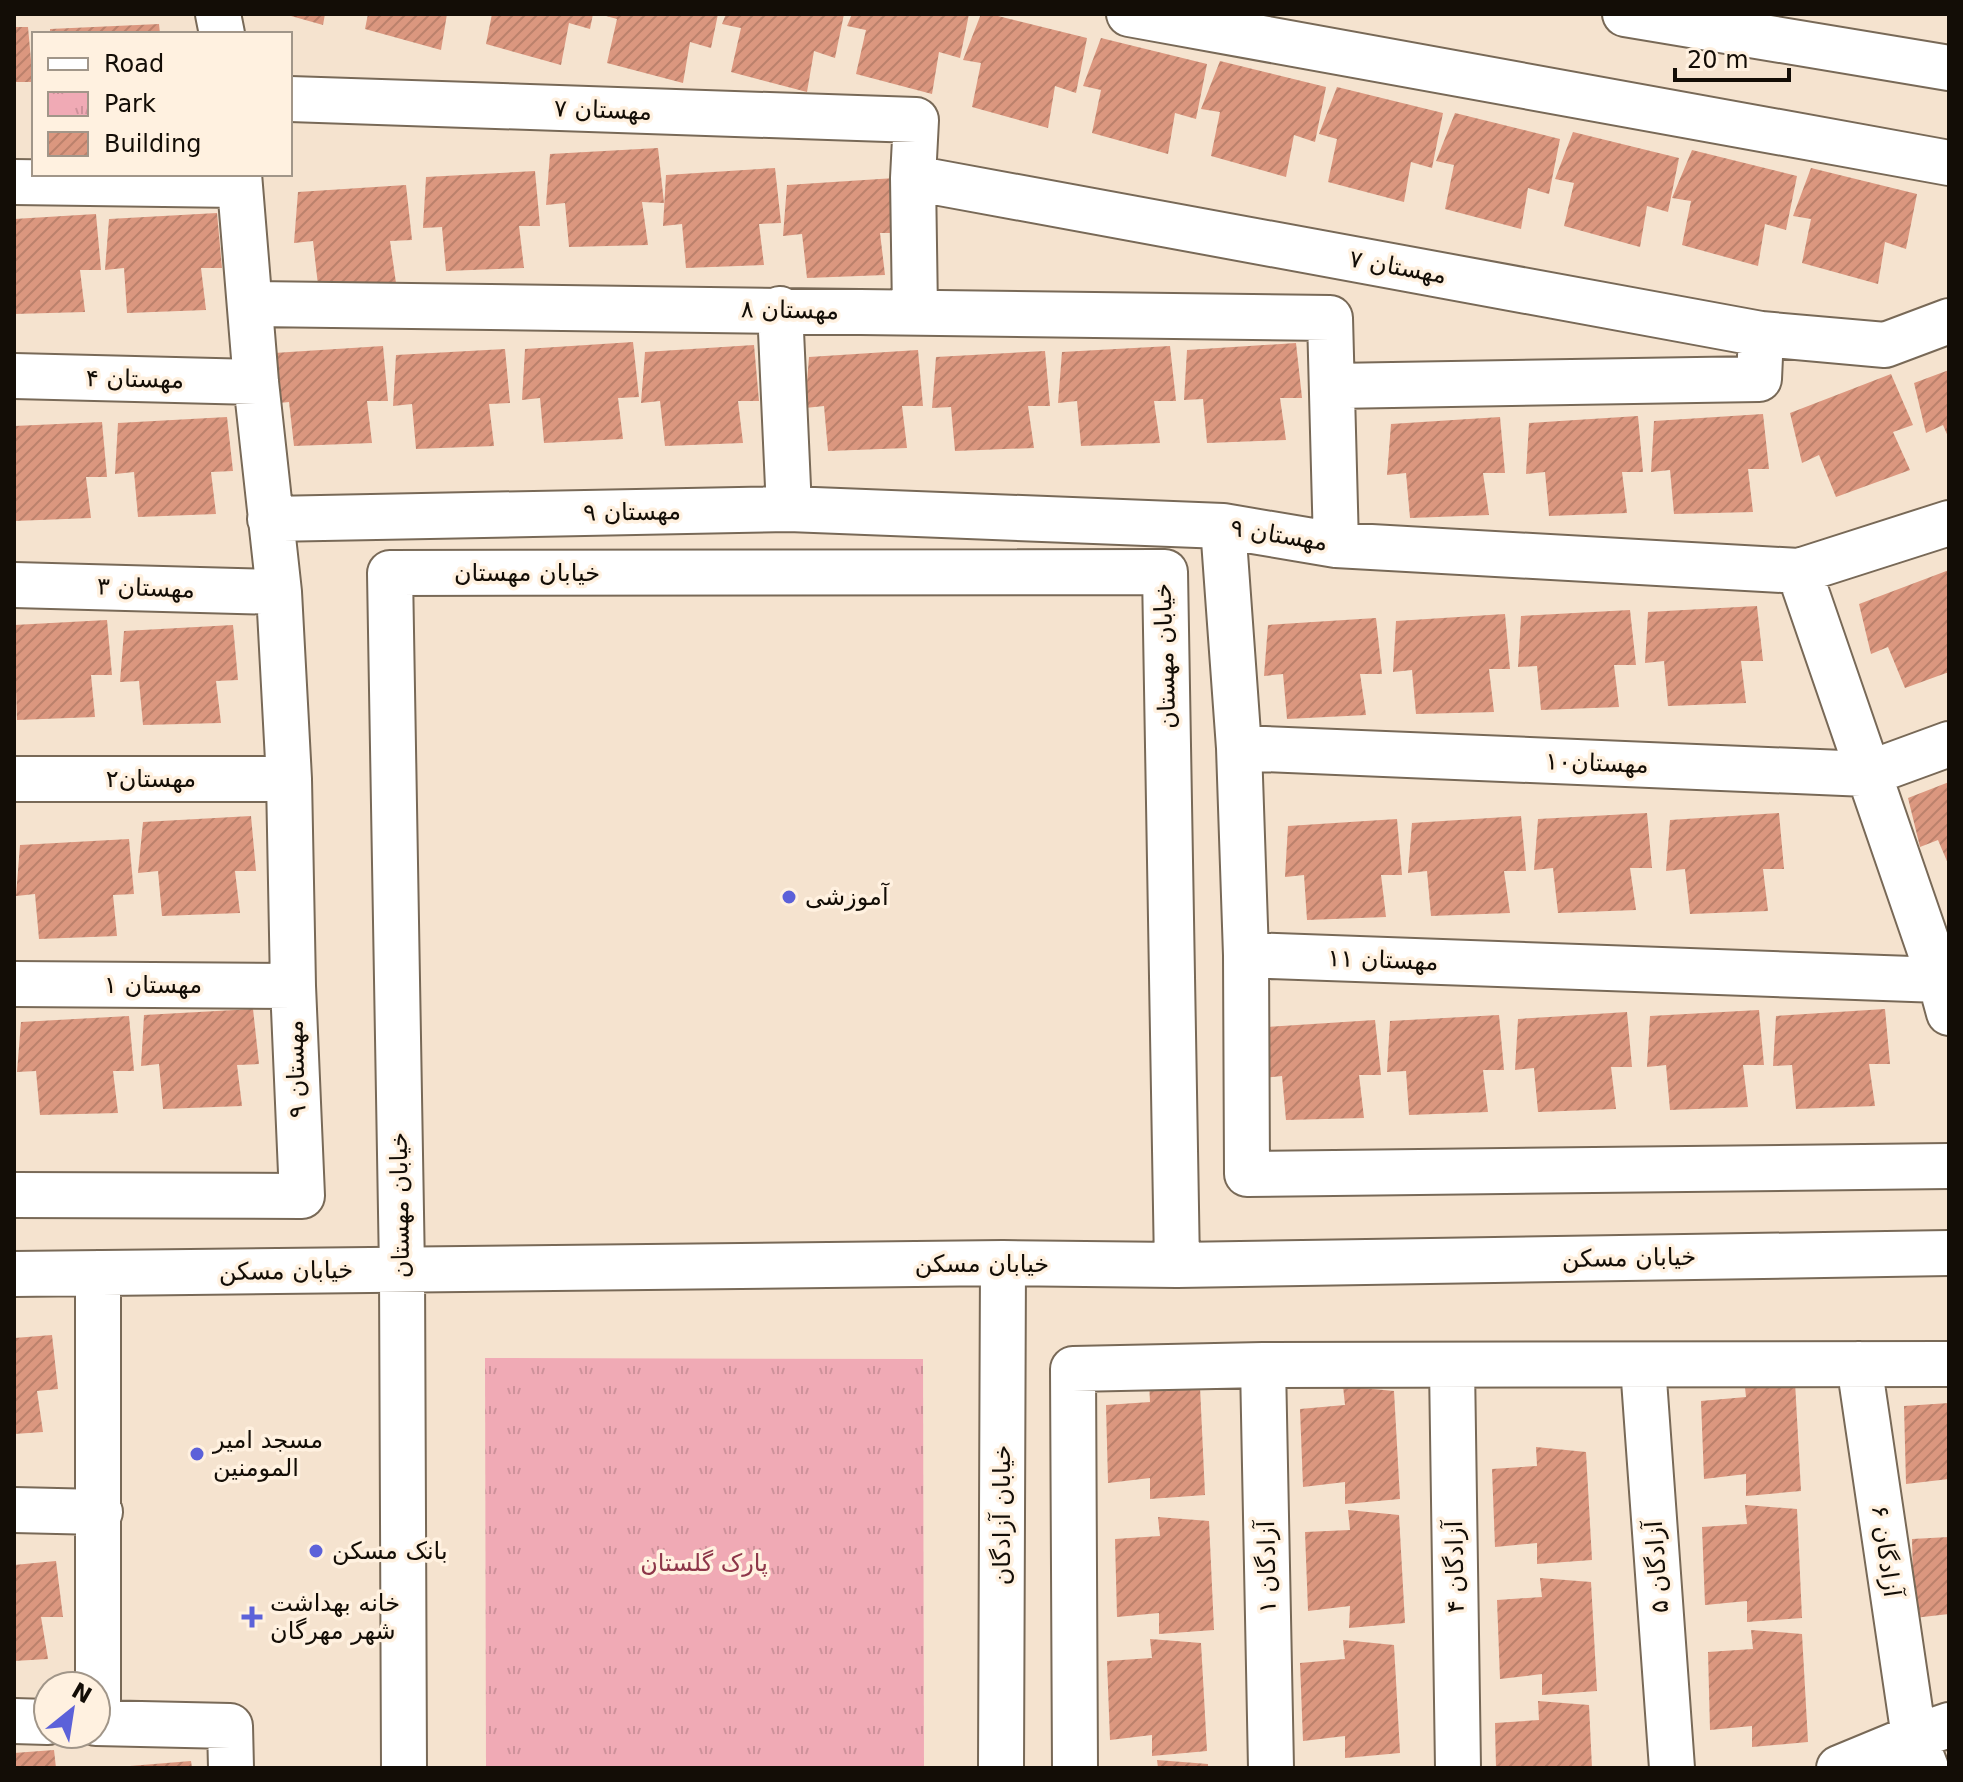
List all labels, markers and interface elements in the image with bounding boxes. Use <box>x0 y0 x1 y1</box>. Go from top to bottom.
legend <box>32 32 292 176</box>
scale bar <box>1675 32 1789 82</box>
text: 20 m <box>1687 46 1749 74</box>
text: Road <box>104 50 164 78</box>
text: Park <box>104 90 156 118</box>
street label: مهستان ۷ <box>554 94 652 126</box>
text: Building <box>104 130 201 158</box>
street label: مهستان ۷ <box>1347 245 1449 289</box>
street label: مهستان ۸ <box>741 295 839 325</box>
street label: مهستان ۴ <box>86 364 184 394</box>
street label: مهستان ۹ <box>583 497 681 527</box>
street label: مهستان ۹ <box>1228 514 1330 556</box>
street label: خیابان مهستان <box>454 559 600 587</box>
street label: مهستان ۳ <box>97 572 195 604</box>
street label: خیابان مهستان <box>1148 582 1182 730</box>
street label: مهستان۱۰ <box>1545 747 1649 779</box>
street label: مهستان۲ <box>106 765 196 793</box>
place label: آموزشی <box>805 882 890 911</box>
marker: آموزشی <box>780 888 798 906</box>
street label: مهستان ۱۱ <box>1327 944 1439 976</box>
street label: مهستان ۱ <box>104 971 202 999</box>
street label: مهستان ۹ <box>280 1020 312 1118</box>
street label: خیابان مهستان <box>385 1132 415 1278</box>
street label: خیابان مسکن <box>1562 1243 1696 1273</box>
street label: خیابان مسکن <box>915 1250 1049 1278</box>
street label: خیابان مسکن <box>219 1256 353 1286</box>
place label: مسجد امیر المومنین <box>212 1426 323 1482</box>
marker: مسجد امیر المومنین <box>188 1445 206 1463</box>
street label: خیابان آزادگان <box>987 1445 1016 1585</box>
street label: آزادگان ۶ <box>1866 1503 1907 1600</box>
street label: آزادگان ۱ <box>1251 1519 1282 1614</box>
street label: آزادگان ۴ <box>1439 1519 1470 1614</box>
street label: آزادگان ۵ <box>1639 1519 1674 1614</box>
place label: بانک مسکن <box>332 1537 448 1565</box>
marker: بانک مسکن <box>307 1542 325 1560</box>
park label: پارک گلستان <box>640 1549 768 1577</box>
place label: خانه بهداشت شهر مهرگان <box>270 1589 400 1645</box>
marker: خانه بهداشت شهر مهرگان <box>241 1606 263 1628</box>
north arrow <box>32 1670 112 1750</box>
text: N <box>68 1678 96 1709</box>

